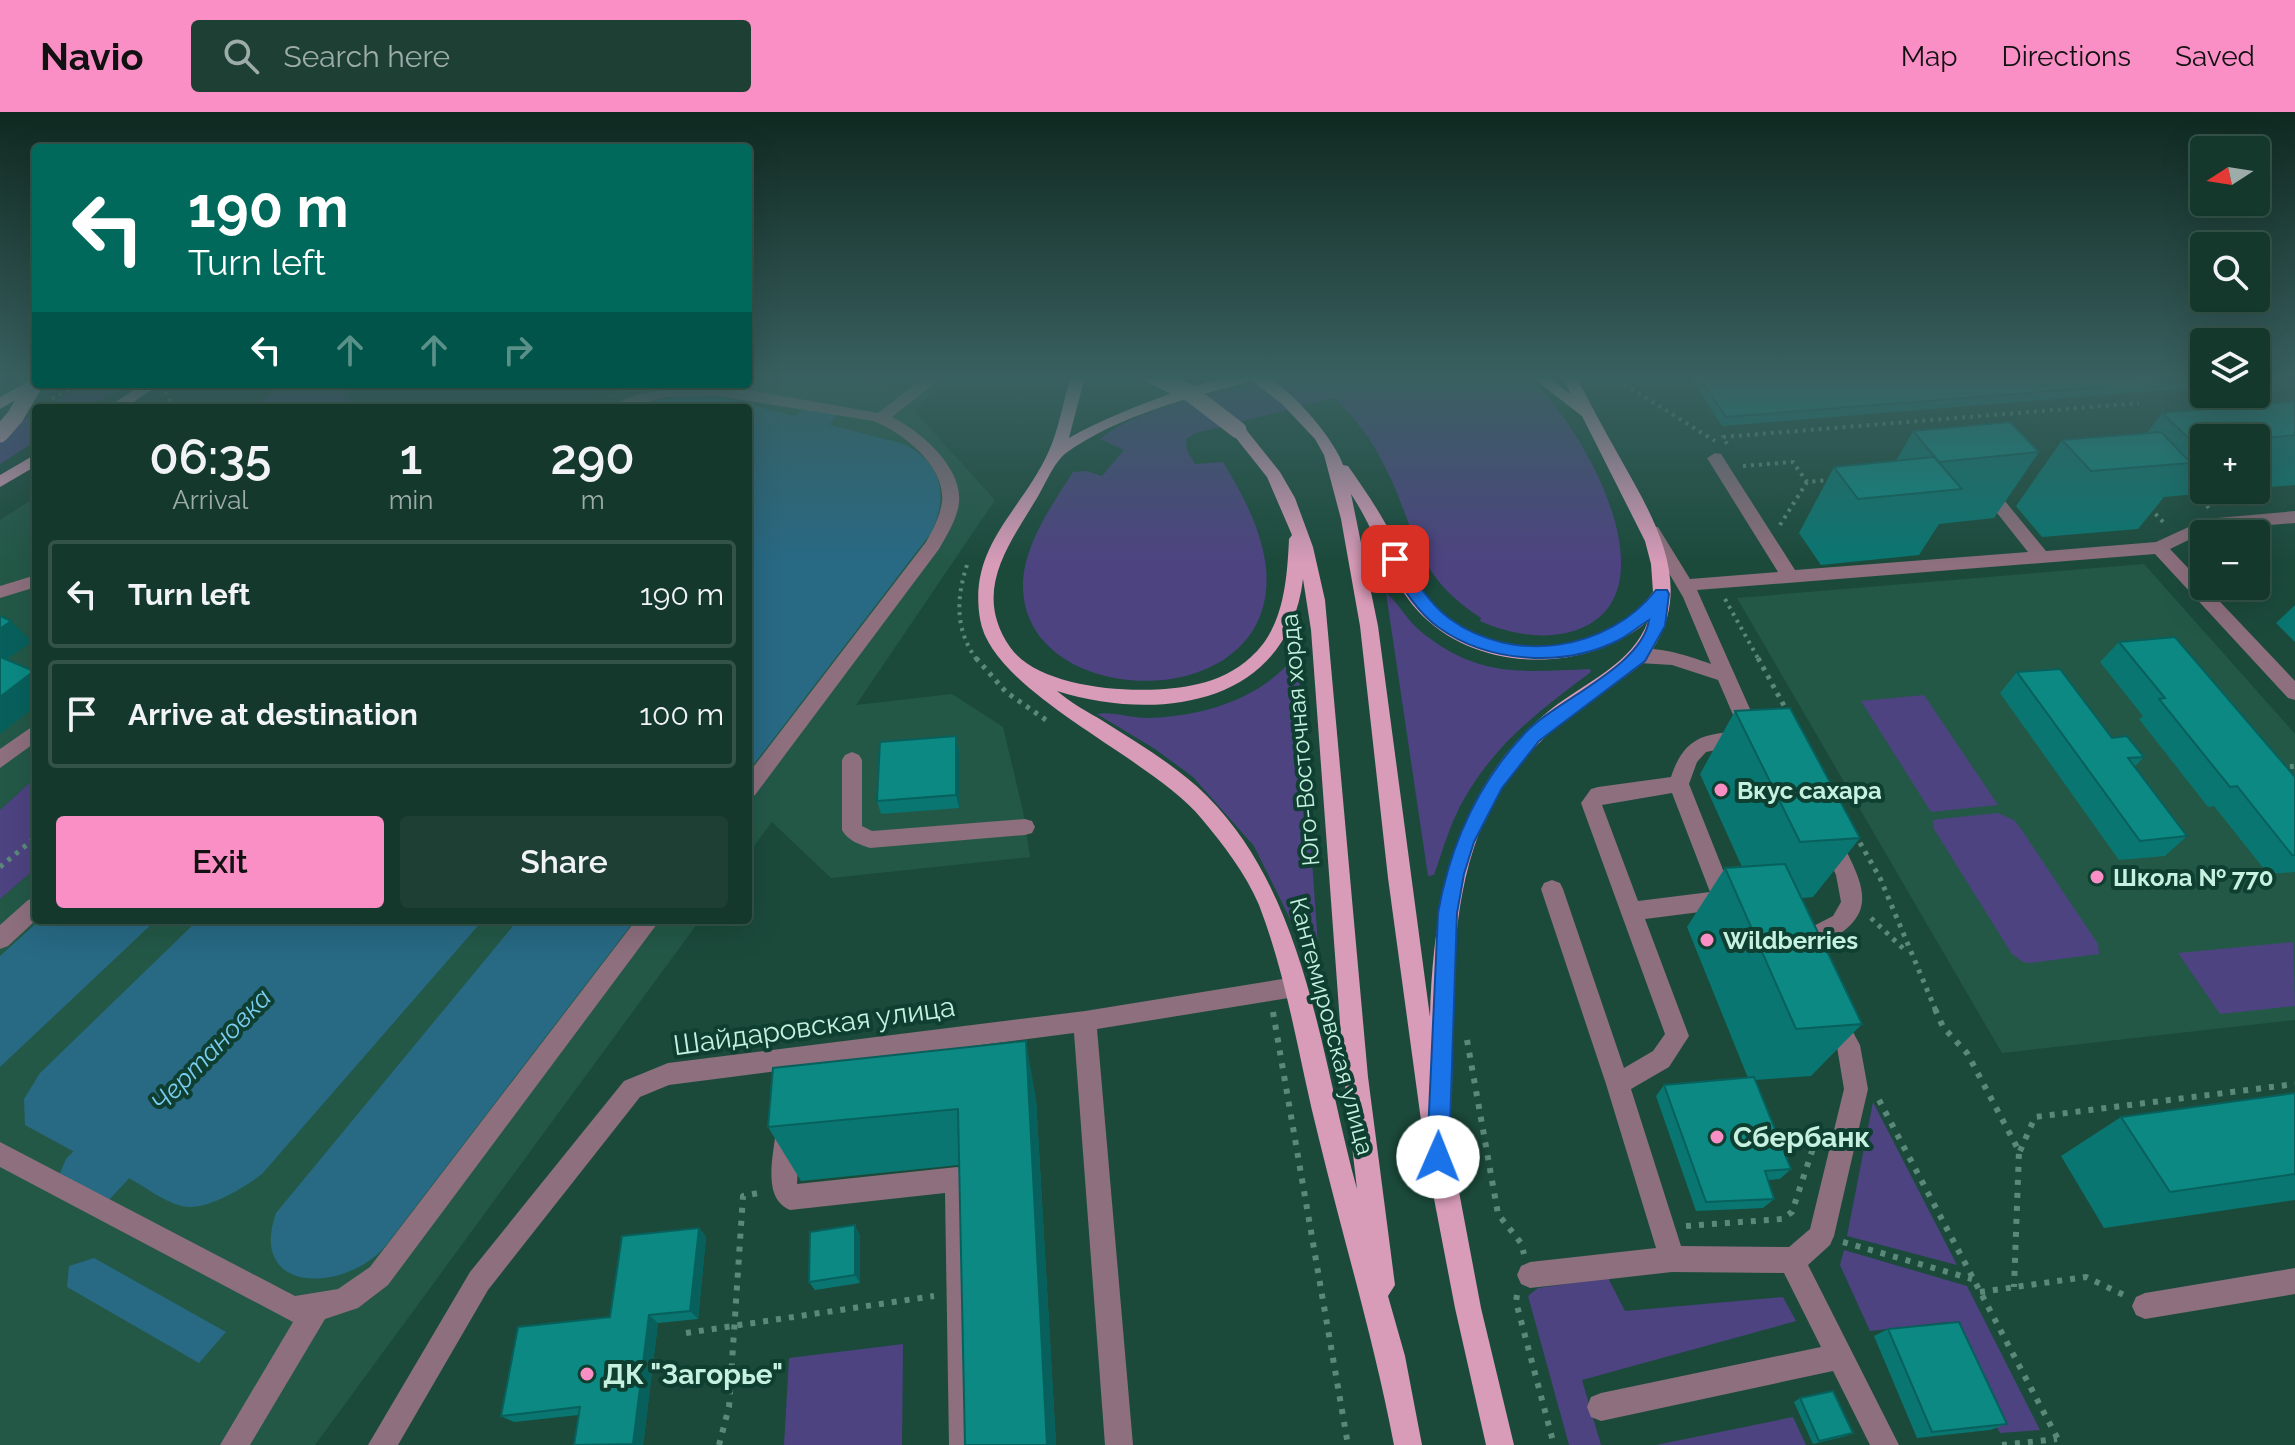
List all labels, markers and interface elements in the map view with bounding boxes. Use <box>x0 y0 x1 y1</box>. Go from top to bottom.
search box <box>191 20 751 92</box>
text: Navio <box>40 34 143 79</box>
icon: search <box>219 34 263 78</box>
text: Search here <box>283 39 450 74</box>
text: Map <box>1901 40 1958 73</box>
text: Directions <box>2002 40 2131 73</box>
text: Saved <box>2175 40 2255 73</box>
north arrow <box>2190 136 2270 216</box>
map controls <box>2190 136 2270 600</box>
text: 190 m <box>188 174 349 240</box>
icon: left <box>56 176 160 280</box>
button: search <box>2190 232 2270 312</box>
text: Turn left <box>188 241 326 283</box>
icon: left <box>244 328 288 372</box>
icon: ahead <box>328 328 372 372</box>
icon: ahead <box>412 328 456 372</box>
icon: right <box>496 328 540 372</box>
button: layers <box>2190 328 2270 408</box>
button: + <box>2190 424 2270 504</box>
text: 06:35 <box>149 429 271 485</box>
text: 1 <box>400 429 422 485</box>
text: 290 <box>551 429 635 485</box>
text: Arrival <box>172 485 248 515</box>
text: min <box>389 485 433 515</box>
text: m <box>581 485 605 515</box>
button: − <box>2190 520 2270 600</box>
pin <box>1361 525 1429 593</box>
icon: arrive <box>1373 537 1417 581</box>
icon: left <box>60 572 104 616</box>
text: Turn left <box>128 577 250 612</box>
text: 190 m <box>640 577 724 612</box>
street label: Юго-Восточная хорда <box>1275 613 1325 867</box>
icon: arrive <box>60 692 104 736</box>
text: Arrive at destination <box>128 697 418 732</box>
text: 100 m <box>639 697 724 732</box>
place label: Вкус сахара <box>1737 776 1882 805</box>
marker: Вкус сахара <box>1712 781 1730 799</box>
button: Exit <box>56 816 384 908</box>
button: Share <box>400 816 728 908</box>
place label: Школа № 770 <box>2113 863 2274 892</box>
marker: Школа № 770 <box>2088 868 2106 886</box>
street label: Кантемировская улица <box>1284 894 1380 1158</box>
place label: Wildberries <box>1723 926 1858 955</box>
marker: Wildberries <box>1698 931 1716 949</box>
water label: Чертановка <box>145 982 277 1118</box>
street label: Шайдаровская улица <box>671 990 957 1062</box>
position arrow <box>1396 1115 1480 1199</box>
place label: Сбербанк <box>1733 1121 1870 1154</box>
marker: Сбербанк <box>1708 1128 1726 1146</box>
place label: ДК "Загорье" <box>603 1358 783 1391</box>
marker: ДК "Загорье" <box>578 1365 596 1383</box>

